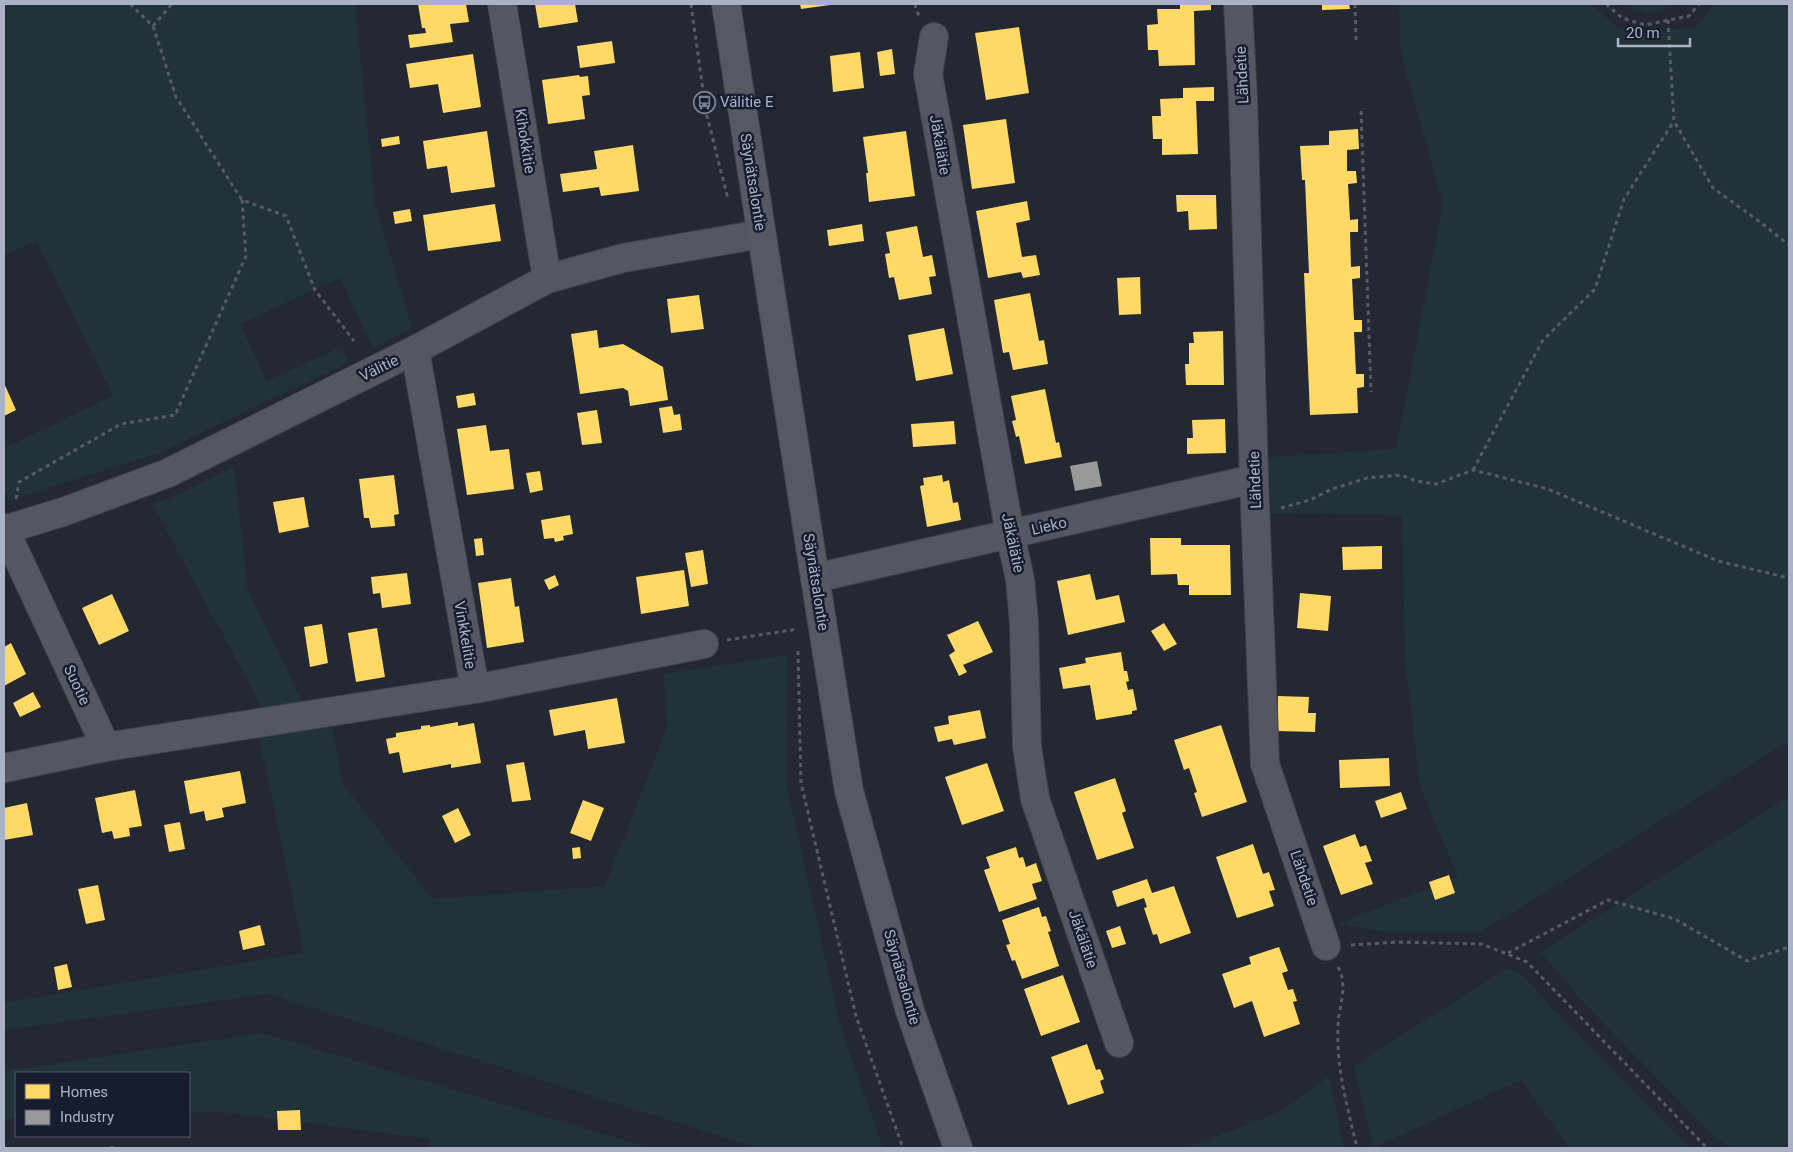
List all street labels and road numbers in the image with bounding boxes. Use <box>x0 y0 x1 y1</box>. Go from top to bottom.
street label: Lähdetie <box>1232 46 1252 104</box>
street label: Kihokkitie <box>511 107 539 175</box>
street label: Jäkälätie <box>926 114 954 176</box>
street label: Säynätsalontie <box>736 132 770 232</box>
street label: Välitie <box>357 351 401 385</box>
street label: Lähdetie <box>1245 451 1265 509</box>
street label: Jäkälätie <box>998 512 1028 575</box>
street label: Lieko <box>1030 513 1068 539</box>
street label: Säynätsalontie <box>799 532 833 632</box>
street label: Vinkkelitie <box>450 600 480 670</box>
street label: Suotie <box>60 662 94 708</box>
street label: Lähdetie <box>1286 848 1322 908</box>
street label: Jäkälätie <box>1065 907 1101 971</box>
street label: Säynätsalontie <box>880 927 924 1027</box>

